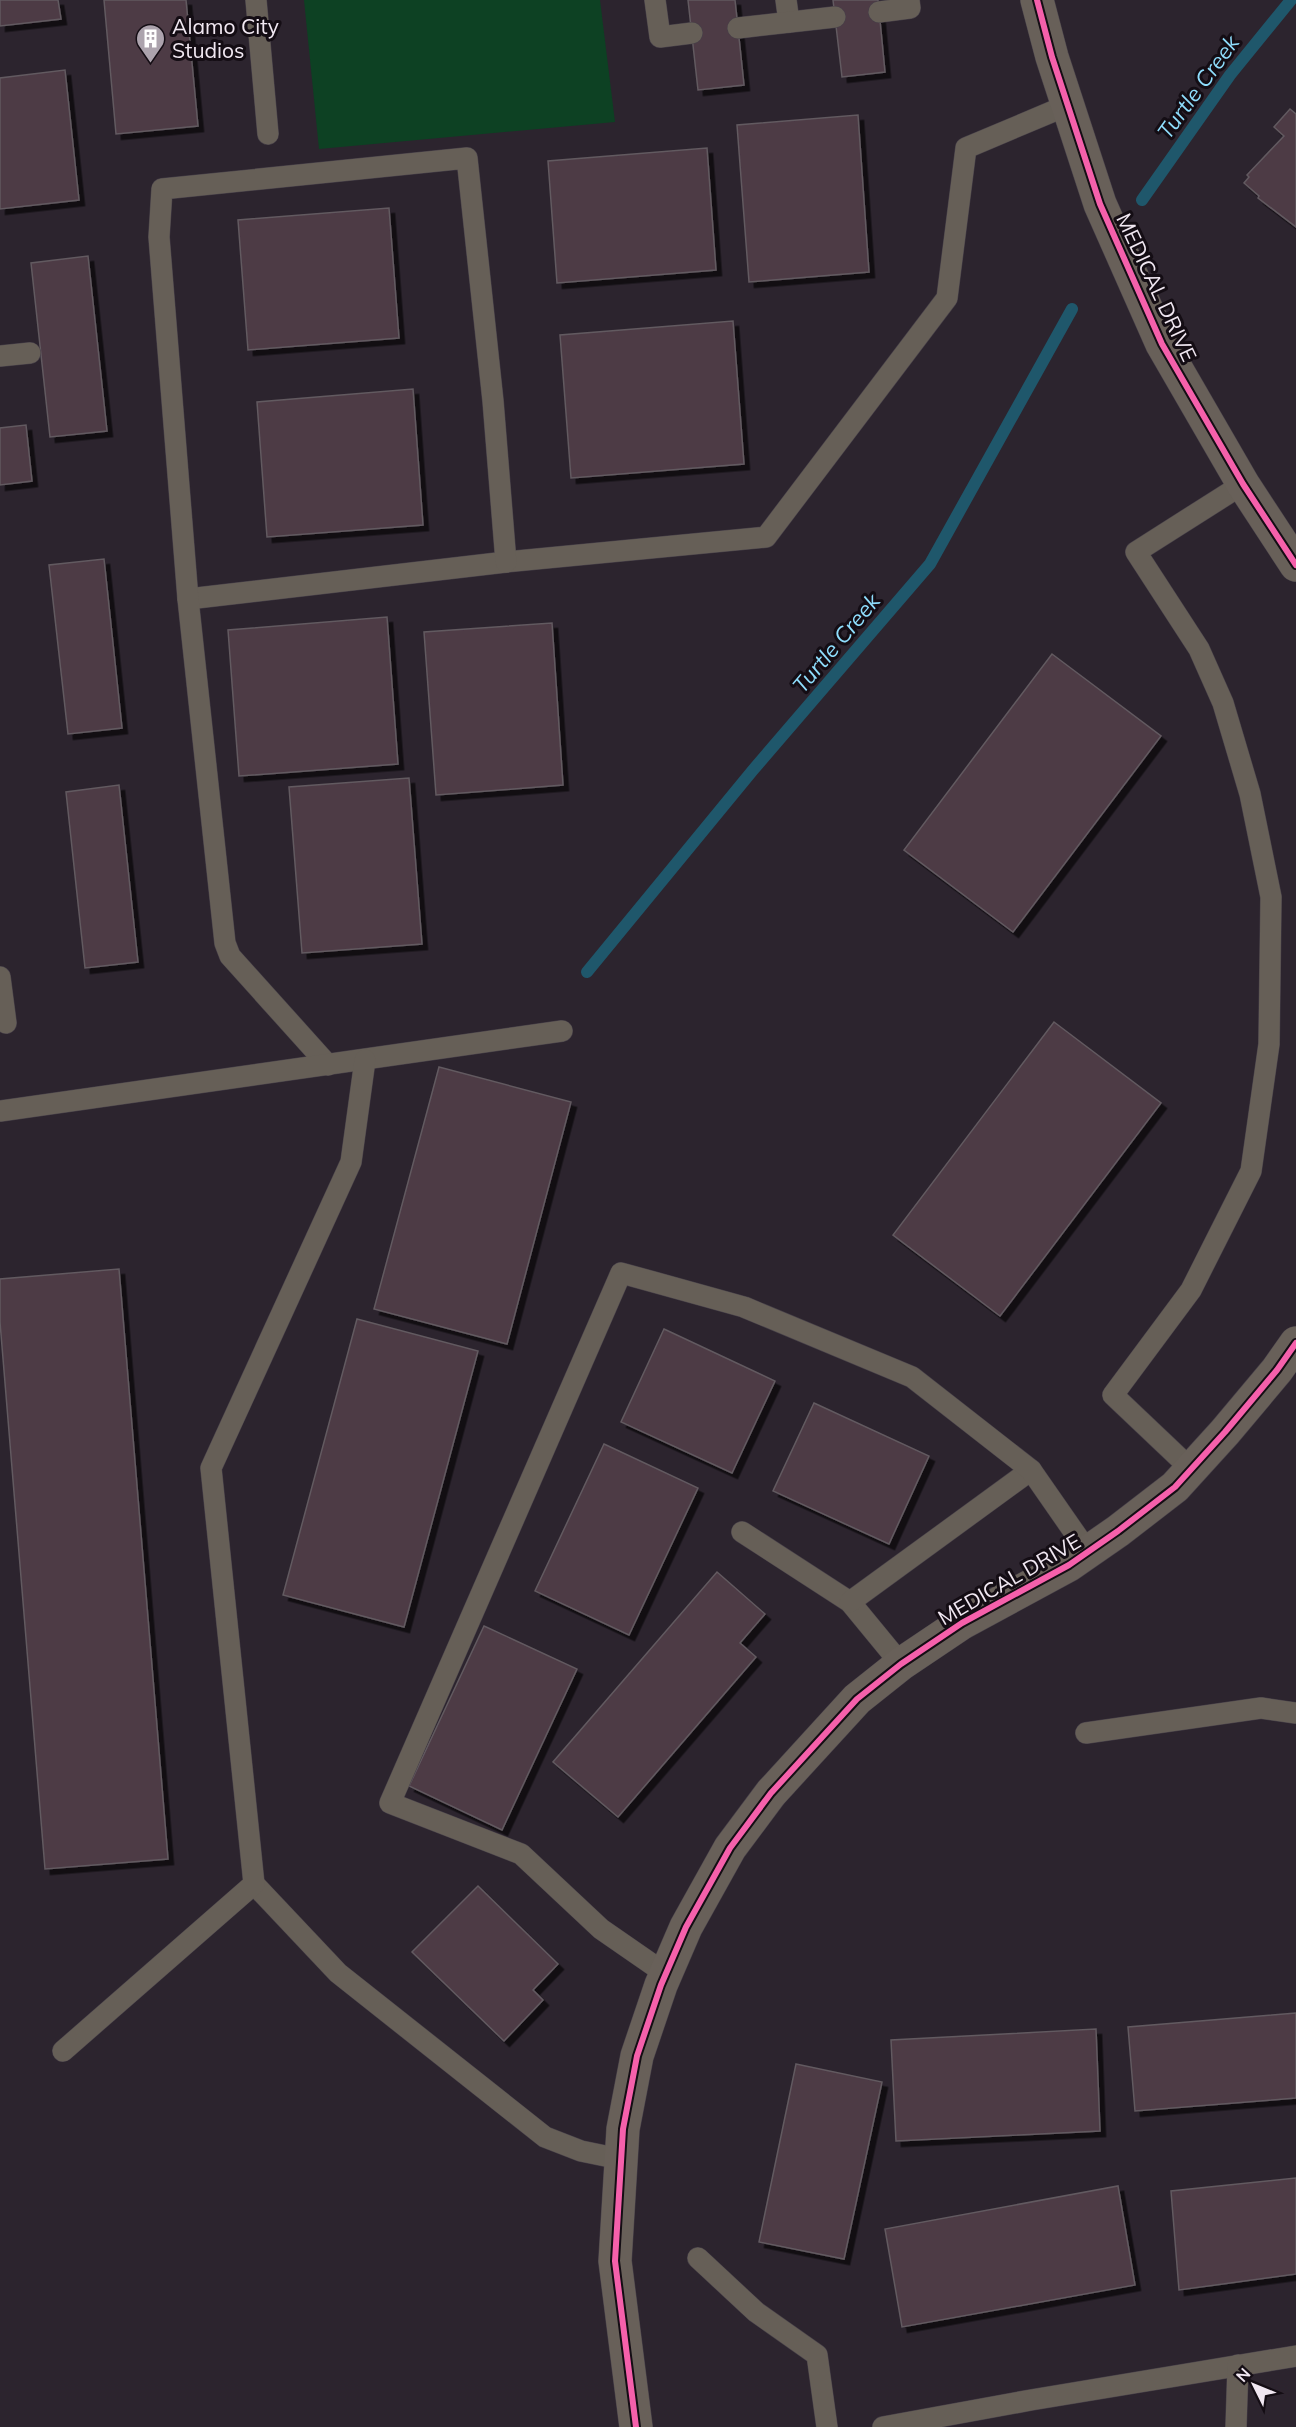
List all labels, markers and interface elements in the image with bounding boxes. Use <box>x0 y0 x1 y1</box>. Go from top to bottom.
place label: Alamo City Studios <box>172 13 279 63</box>
building icon: Alamo City Studios <box>135 22 167 64</box>
water label: Turtle Creek <box>1151 29 1246 144</box>
street label: MEDICAL DRIVE <box>1111 209 1203 365</box>
water label: Turtle Creek <box>786 587 886 699</box>
street label: MEDICAL DRIVE <box>933 1528 1085 1630</box>
north arrow <box>1224 2355 1284 2415</box>
text: N <box>1232 2364 1254 2386</box>

